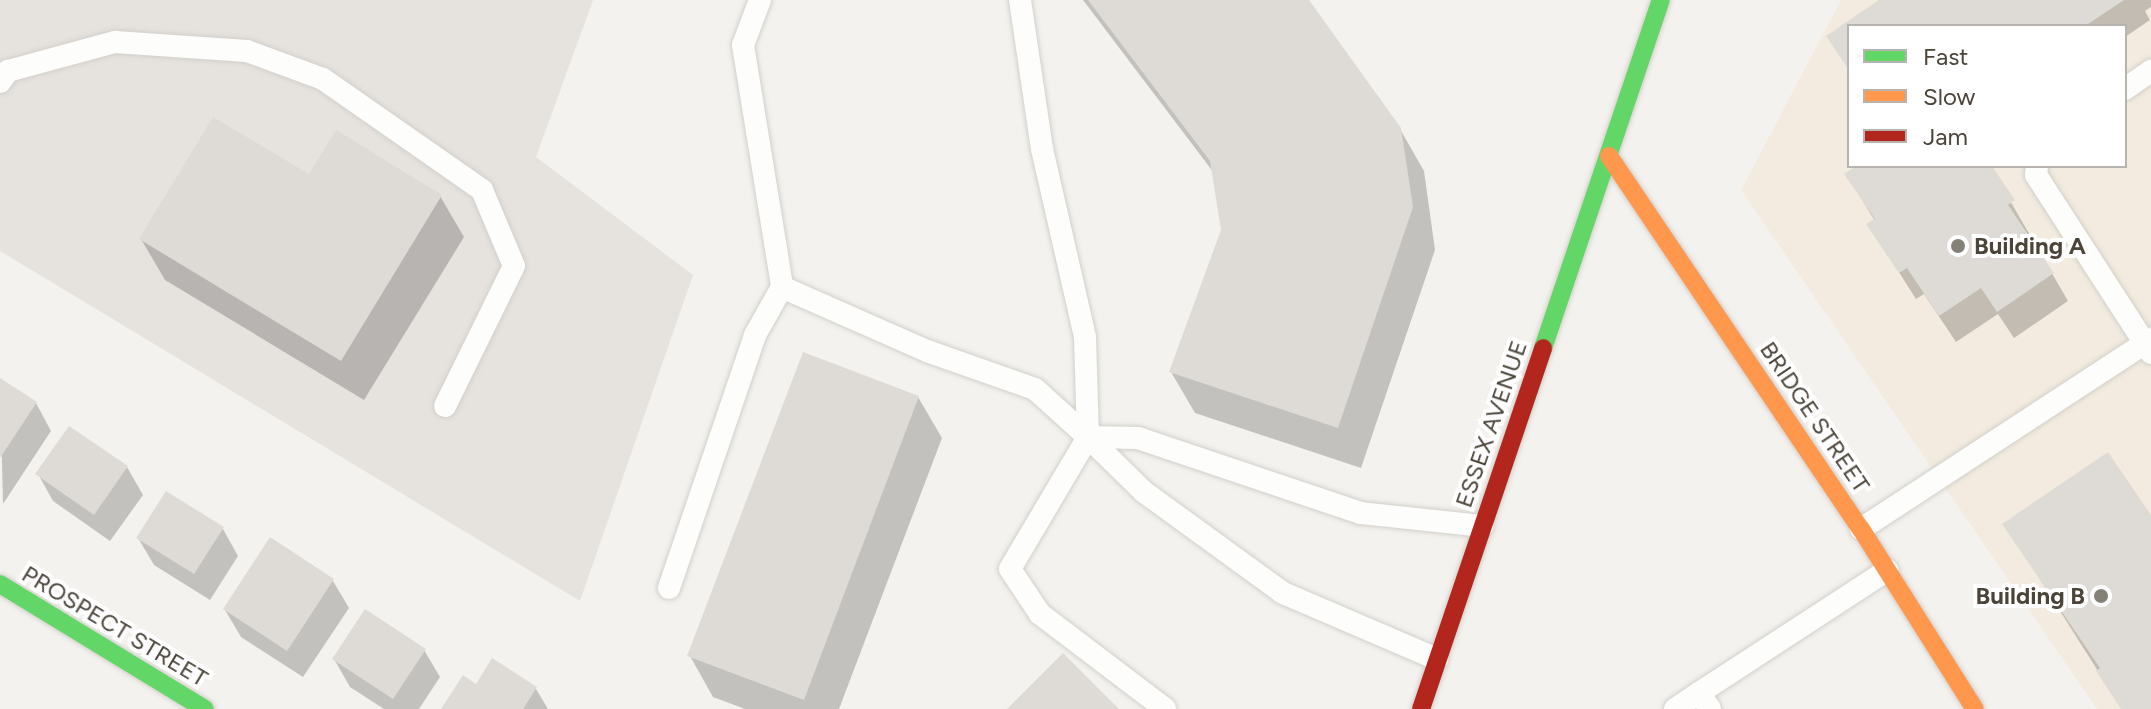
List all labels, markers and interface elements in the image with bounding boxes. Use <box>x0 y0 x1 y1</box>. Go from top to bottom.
legend <box>1847 24 2127 168</box>
text: Fast <box>1923 42 1968 71</box>
text: Slow <box>1923 82 1975 111</box>
text: Jam <box>1923 122 1968 151</box>
place label: Building A <box>1974 232 2086 260</box>
marker: Building A <box>1949 237 1967 255</box>
street label: BRIDGE STREET <box>1754 336 1876 498</box>
street label: ESSEX AVENUE <box>1449 337 1533 511</box>
street label: PROSPECT STREET <box>17 559 213 693</box>
place label: Building B <box>1975 582 2085 610</box>
marker: Building B <box>2092 587 2110 605</box>

